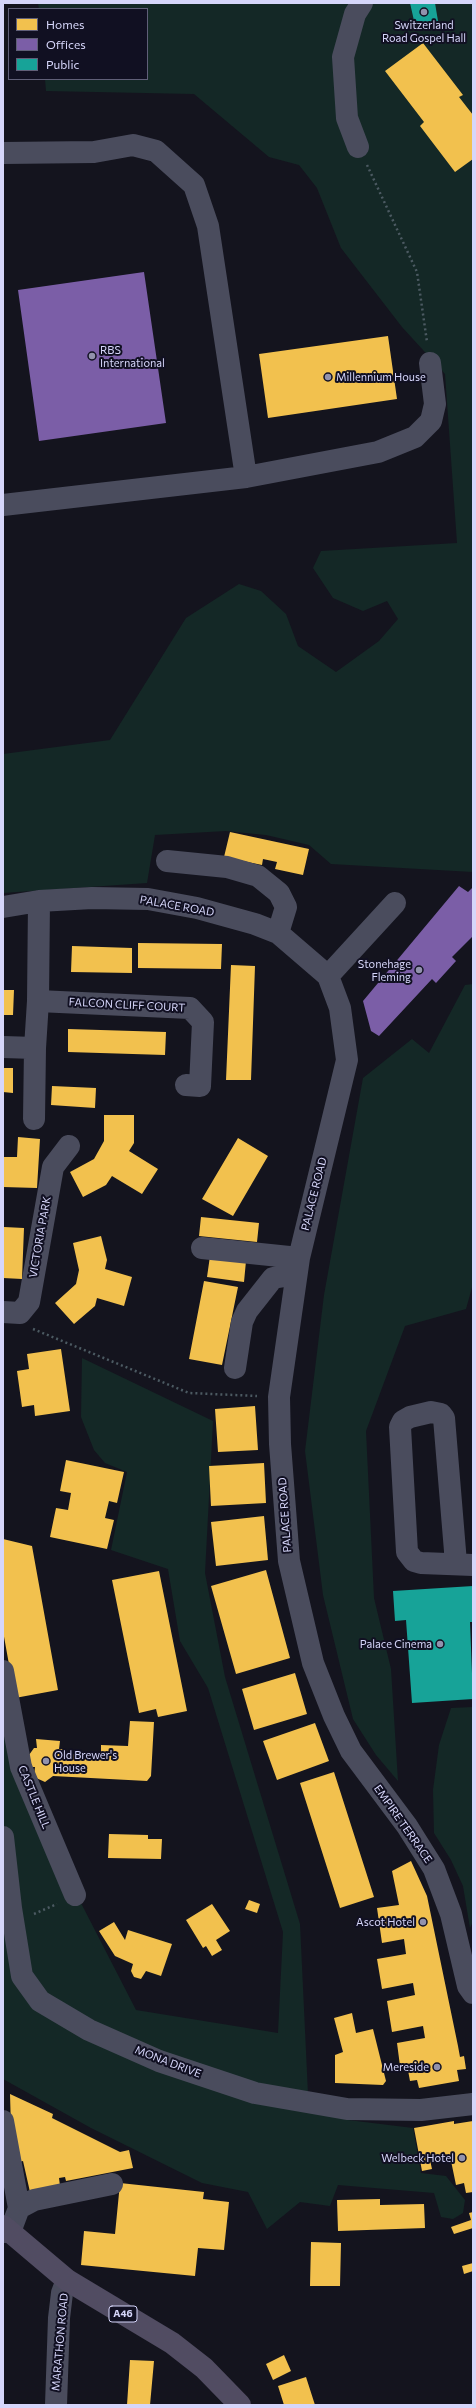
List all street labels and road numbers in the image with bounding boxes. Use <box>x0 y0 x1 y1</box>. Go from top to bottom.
street label: PALACE ROAD <box>139 893 215 919</box>
street label: FALCON CLIFF COURT <box>68 995 186 1015</box>
street label: PALACE ROAD <box>299 1156 329 1232</box>
street label: VICTORIA PARK <box>26 1195 54 1279</box>
street label: PALACE ROAD <box>276 1477 294 1553</box>
street label: CASTLE HILL <box>15 1763 53 1831</box>
street label: EMPIRE TERRACE <box>371 1782 435 1866</box>
street label: MONA DRIVE <box>133 2043 203 2081</box>
street label: MARATHON ROAD <box>49 2292 71 2392</box>
road number: A46 <box>109 2306 137 2322</box>

